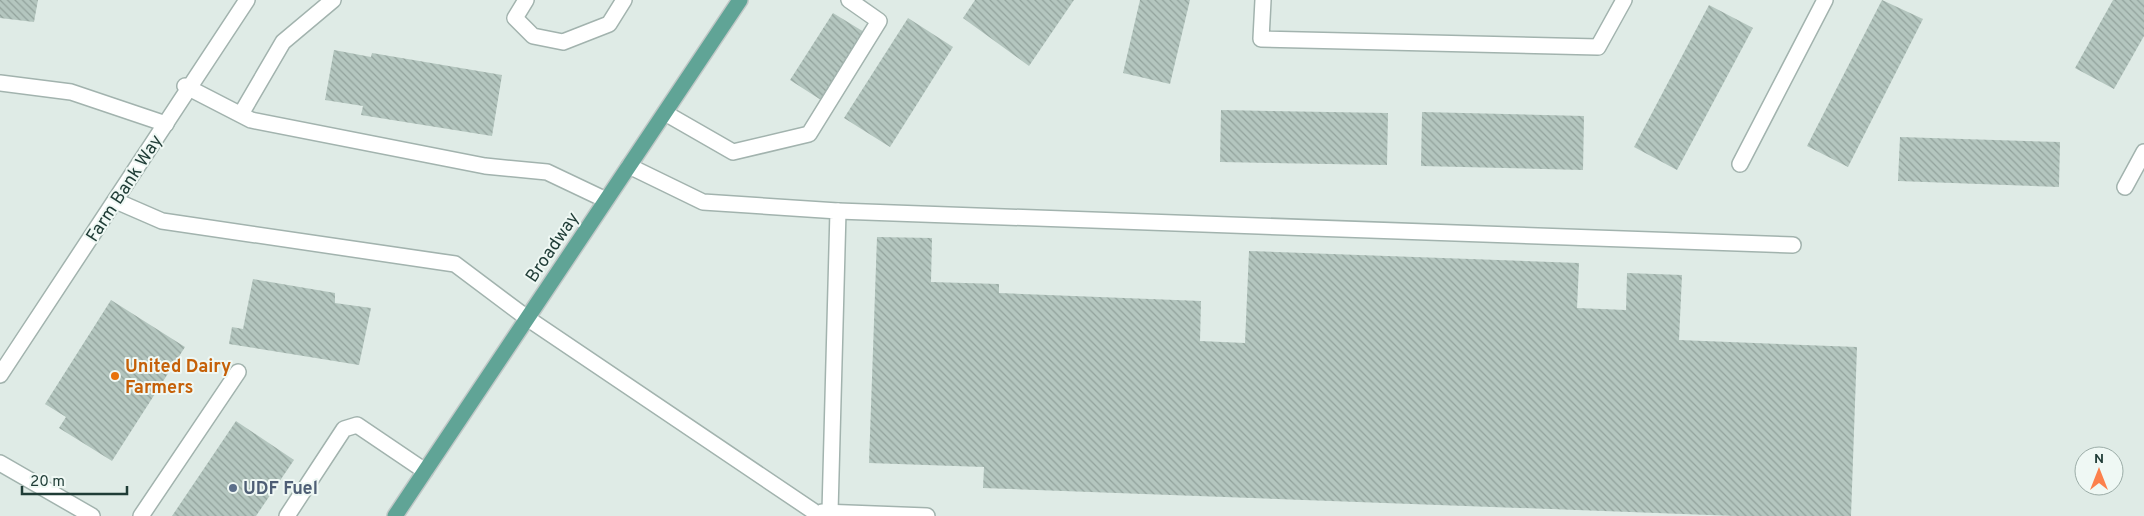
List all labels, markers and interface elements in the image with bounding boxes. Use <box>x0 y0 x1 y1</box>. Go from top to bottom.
street label: Farm Bank Way <box>82 131 169 247</box>
street label: Broadway <box>521 208 585 288</box>
place label: United Dairy Farmers <box>125 356 231 400</box>
marker: United Dairy Farmers <box>109 370 121 382</box>
north arrow <box>2074 446 2124 496</box>
text: N <box>2094 451 2104 468</box>
scale bar <box>22 464 128 496</box>
text: 20 m <box>30 473 65 492</box>
place label: UDF Fuel <box>243 478 318 501</box>
marker: UDF Fuel <box>227 482 239 494</box>

